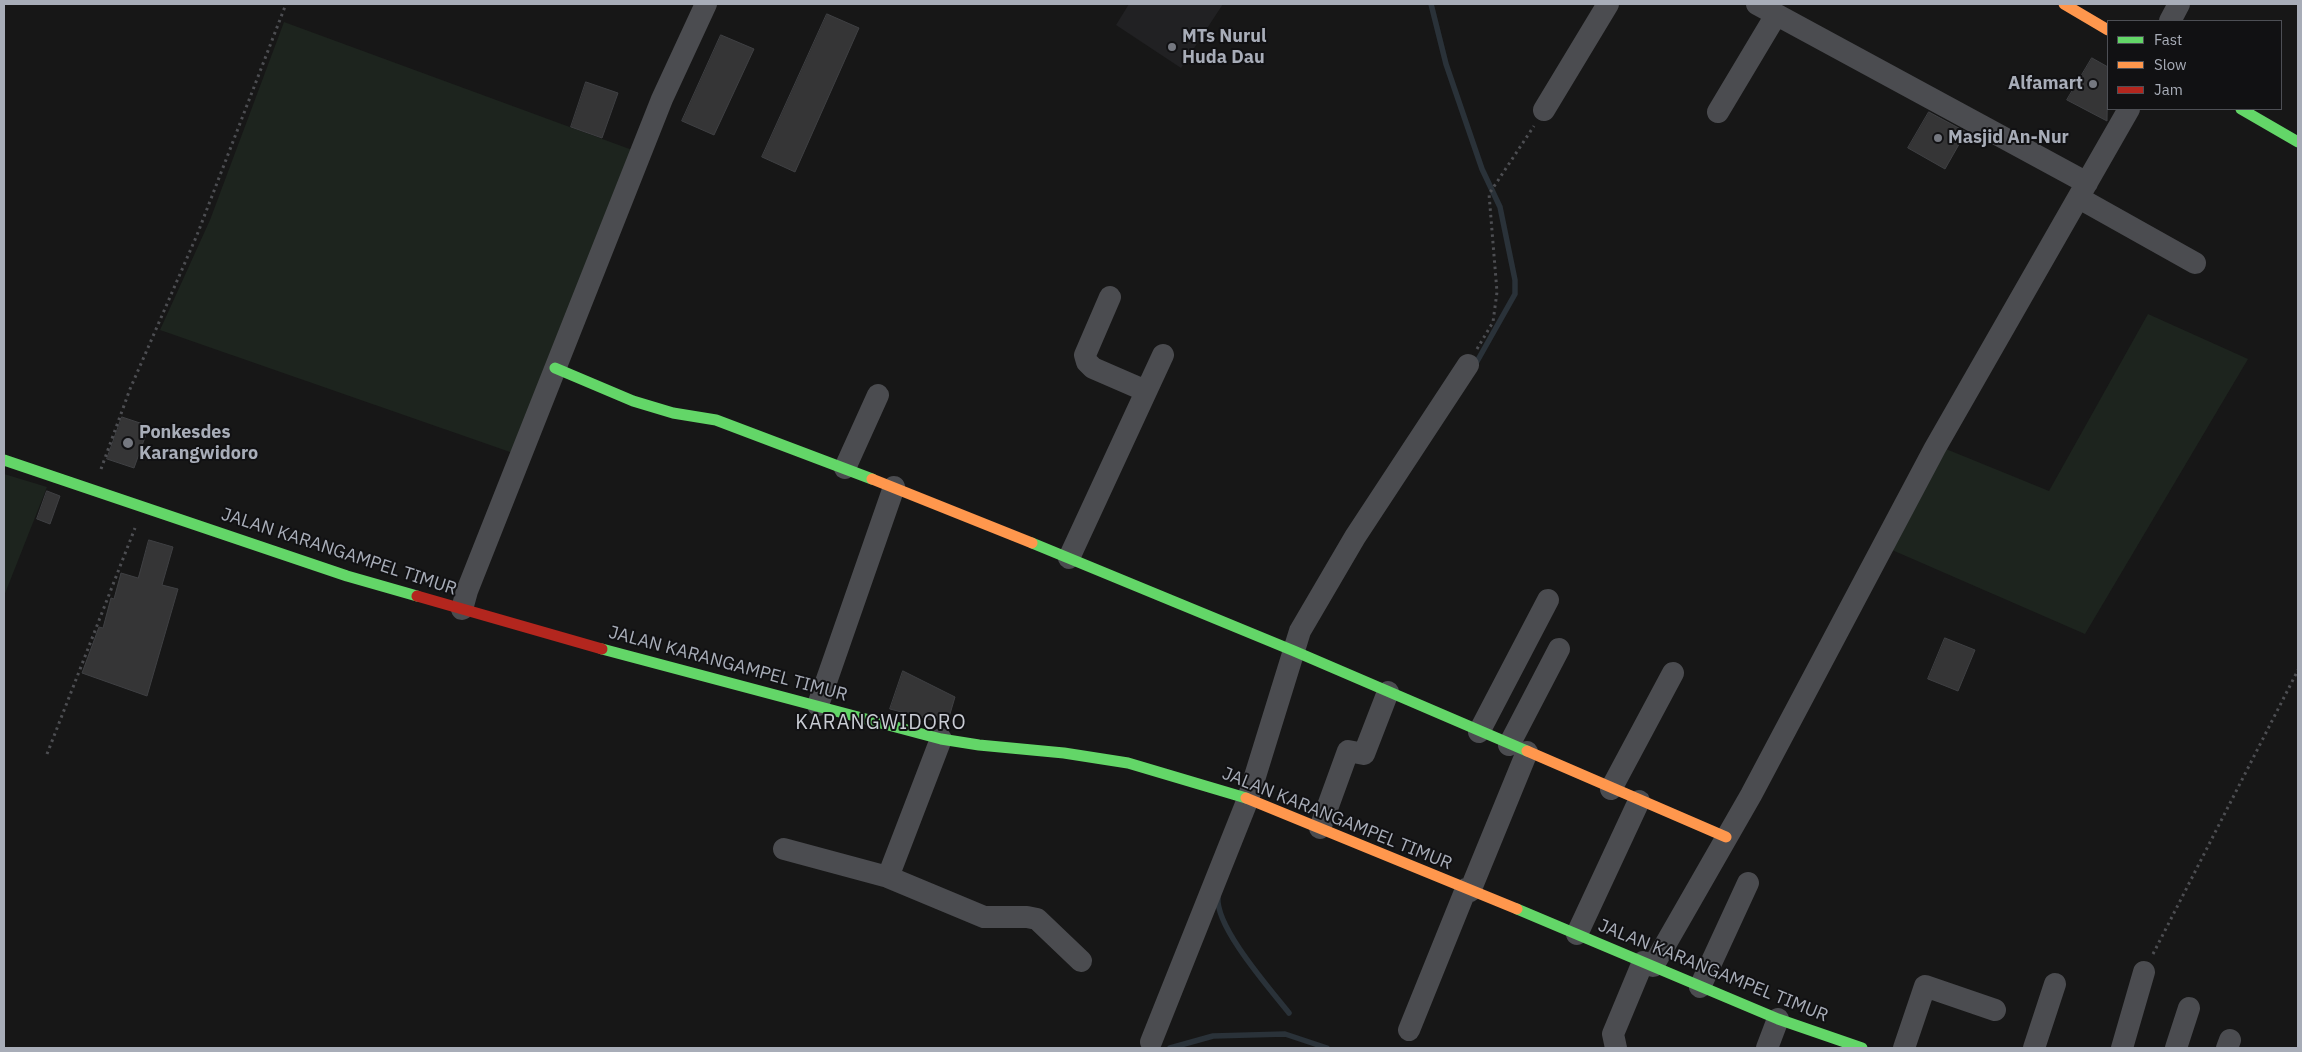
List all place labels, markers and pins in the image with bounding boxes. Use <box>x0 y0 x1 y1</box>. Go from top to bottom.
place label: MTs Nurul Huda Dau <box>1182 26 1267 68</box>
marker: MTs Nurul Huda Dau <box>1166 41 1178 53</box>
place label: Alfamart <box>2008 73 2083 95</box>
marker: Alfamart <box>2087 78 2099 90</box>
place label: Masjid An-Nur <box>1948 127 2069 149</box>
marker: Masjid An-Nur <box>1932 132 1944 144</box>
place label: Ponkesdes Karangwidoro <box>139 422 258 464</box>
marker: Ponkesdes Karangwidoro <box>121 436 135 450</box>

